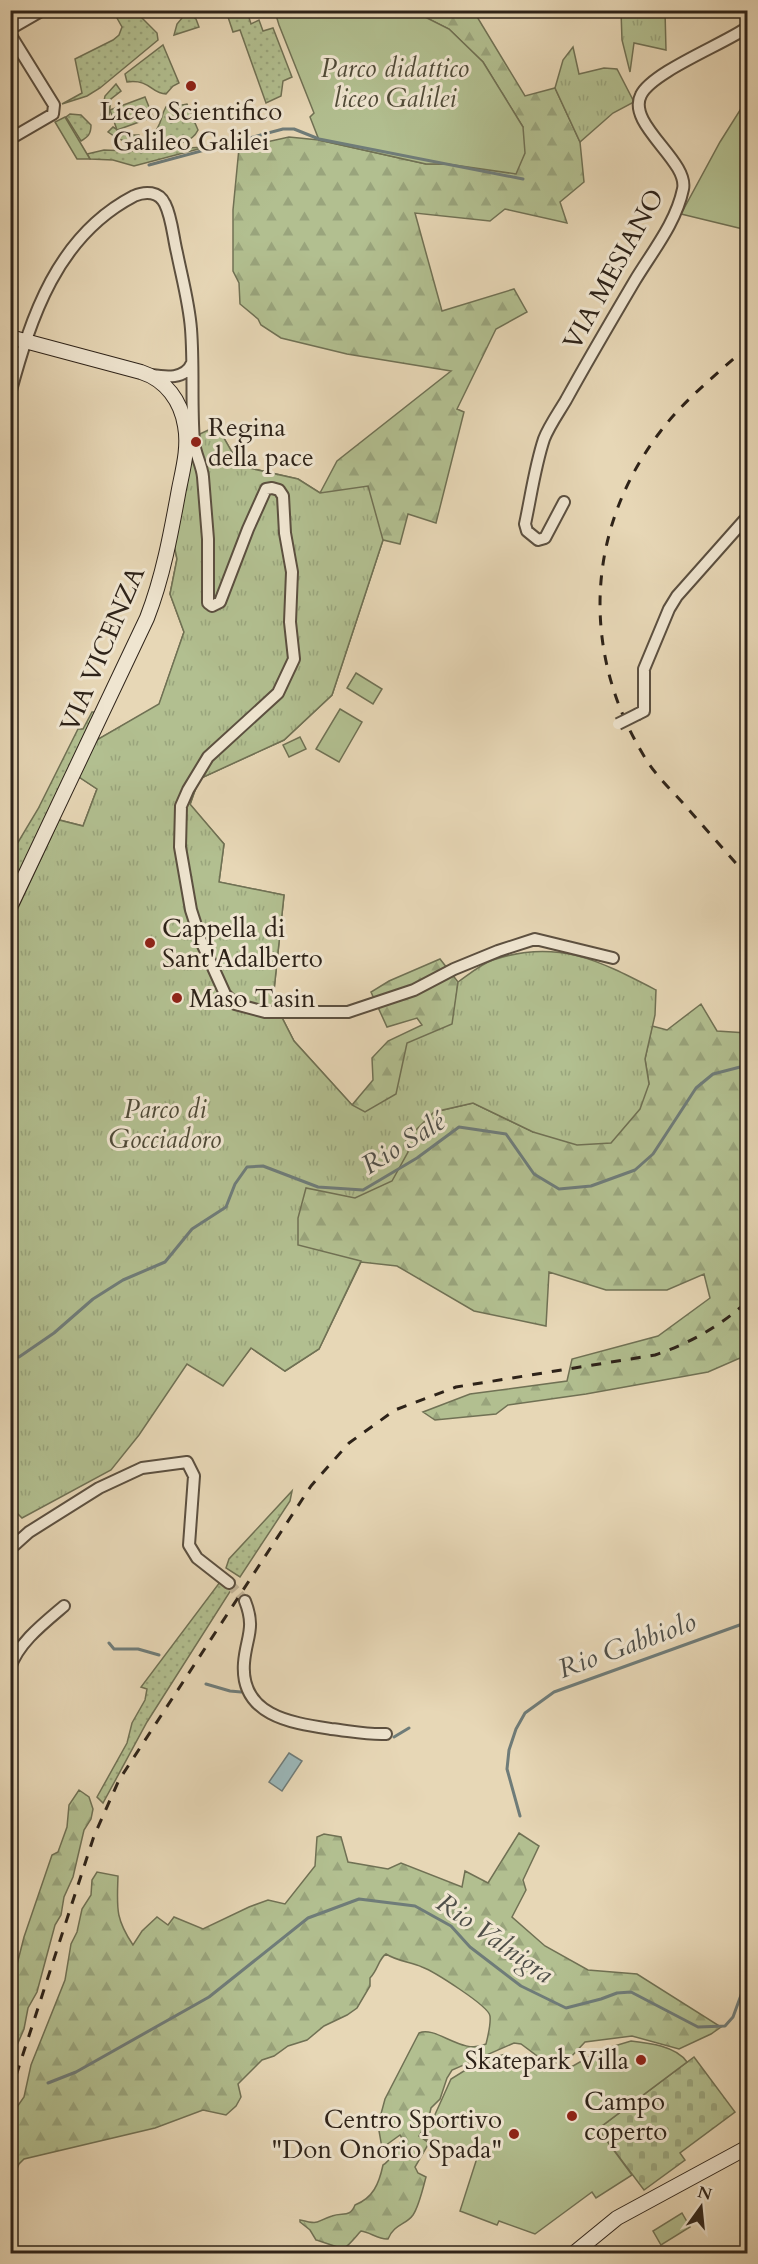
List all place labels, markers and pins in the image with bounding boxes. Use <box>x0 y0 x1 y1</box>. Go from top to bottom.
marker: Liceo Scientifico Galileo Galilei <box>184 79 198 93</box>
place label: Liceo Scientifico Galileo Galilei <box>100 94 282 159</box>
place label: Regina della pace <box>208 410 314 475</box>
marker: Regina della pace <box>189 435 203 449</box>
place label: Cappella di Sant'Adalberto <box>162 911 323 976</box>
marker: Cappella di Sant'Adalberto <box>143 936 157 950</box>
place label: Maso Tasin <box>189 981 316 1016</box>
marker: Maso Tasin <box>170 991 184 1005</box>
place label: Skatepark Villa <box>464 2043 629 2078</box>
marker: Skatepark Villa <box>634 2053 648 2067</box>
place label: Campo coperto <box>584 2084 667 2149</box>
place label: Centro Sportivo "Don Onorio Spada" <box>272 2102 502 2167</box>
marker: Campo coperto <box>565 2109 579 2123</box>
marker: Centro Sportivo "Don Onorio Spada" <box>507 2127 521 2141</box>

